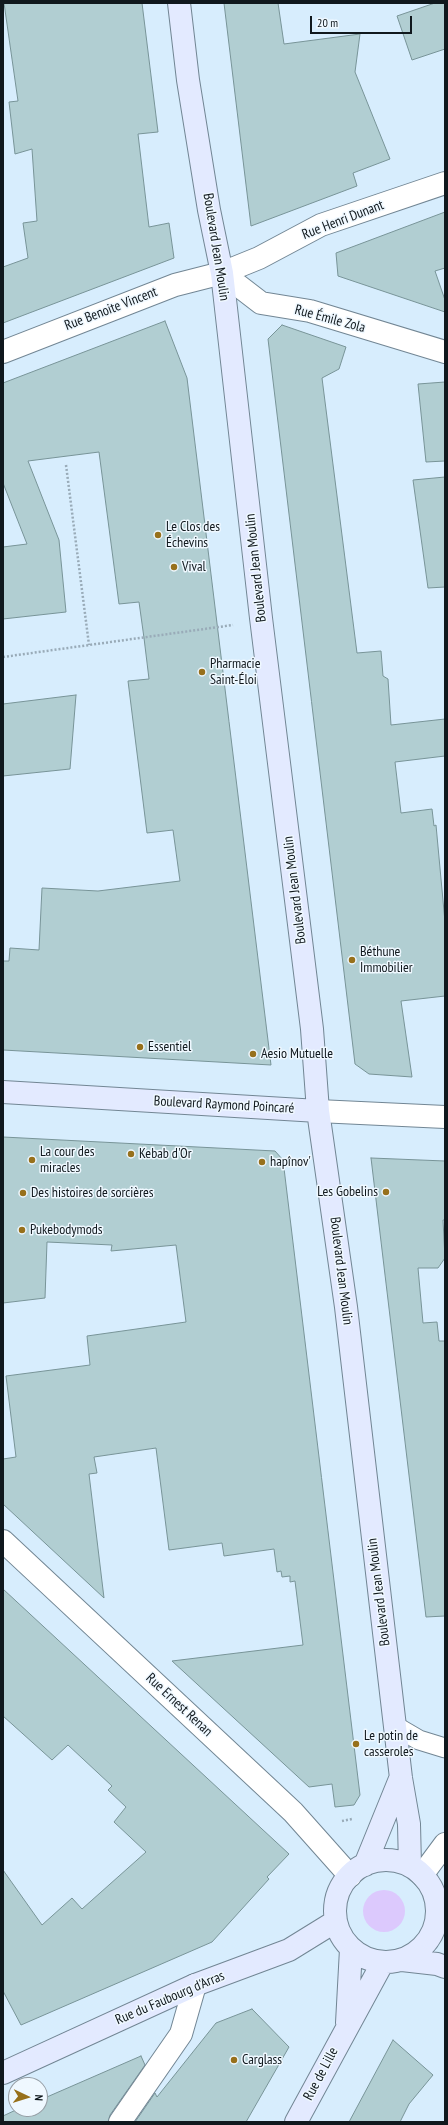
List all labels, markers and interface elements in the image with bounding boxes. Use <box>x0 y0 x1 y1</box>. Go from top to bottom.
scale bar <box>312 8 414 34</box>
text: 20 m <box>317 15 338 30</box>
street label: Boulevard Jean Moulin <box>199 192 233 302</box>
street label: Rue Henri Dunant <box>300 197 386 243</box>
street label: Rue Benoite Vincent <box>62 284 160 334</box>
street label: Rue Émile Zola <box>293 302 367 336</box>
street label: Boulevard Jean Moulin <box>242 513 270 623</box>
place label: Le Clos des Échevins <box>166 519 220 552</box>
marker: Le Clos des Échevins <box>153 530 163 540</box>
place label: Vival <box>182 559 206 575</box>
marker: Vival <box>169 562 179 572</box>
place label: Pharmacie Saint-Éloi <box>210 656 260 688</box>
marker: Pharmacie Saint-Éloi <box>197 667 207 677</box>
street label: Boulevard Jean Moulin <box>280 835 310 945</box>
place label: Béthune Immobilier <box>360 944 413 976</box>
marker: Béthune Immobilier <box>347 955 357 965</box>
place label: Essentiel <box>148 1039 191 1055</box>
marker: Essentiel <box>135 1042 145 1052</box>
place label: Aesio Mutuelle <box>261 1046 333 1062</box>
marker: Aesio Mutuelle <box>248 1049 258 1059</box>
street label: Boulevard Raymond Poincaré <box>153 1093 295 1117</box>
place label: La cour des miracles <box>40 1144 94 1176</box>
place label: Kebab d'Or <box>139 1146 192 1162</box>
marker: Kebab d'Or <box>126 1149 136 1159</box>
place label: hapînov' <box>270 1154 311 1170</box>
marker: La cour des miracles <box>27 1155 37 1165</box>
marker: hapînov' <box>257 1157 267 1167</box>
place label: Les Gobelins <box>317 1184 378 1200</box>
place label: Des histoires de sorcières <box>31 1185 153 1201</box>
marker: Les Gobelins <box>381 1187 391 1197</box>
marker: Des histoires de sorcières <box>18 1188 28 1198</box>
street label: Boulevard Jean Moulin <box>326 1216 356 1326</box>
place label: Pukebodymods <box>30 1222 102 1238</box>
marker: Pukebodymods <box>17 1225 27 1235</box>
street label: Boulevard Jean Moulin <box>364 1537 394 1647</box>
street label: Rue Ernest Renan <box>142 1670 216 1740</box>
place label: Le potin de casseroles <box>364 1728 418 1760</box>
marker: Le potin de casseroles <box>351 1739 361 1749</box>
street label: Rue du Faubourg d'Arras <box>113 1967 227 2029</box>
street label: Rue de Lille <box>300 2045 342 2103</box>
place label: Carglass <box>242 2052 282 2068</box>
marker: Carglass <box>229 2055 239 2065</box>
north arrow <box>8 2077 48 2117</box>
text: N <box>32 2094 46 2101</box>

